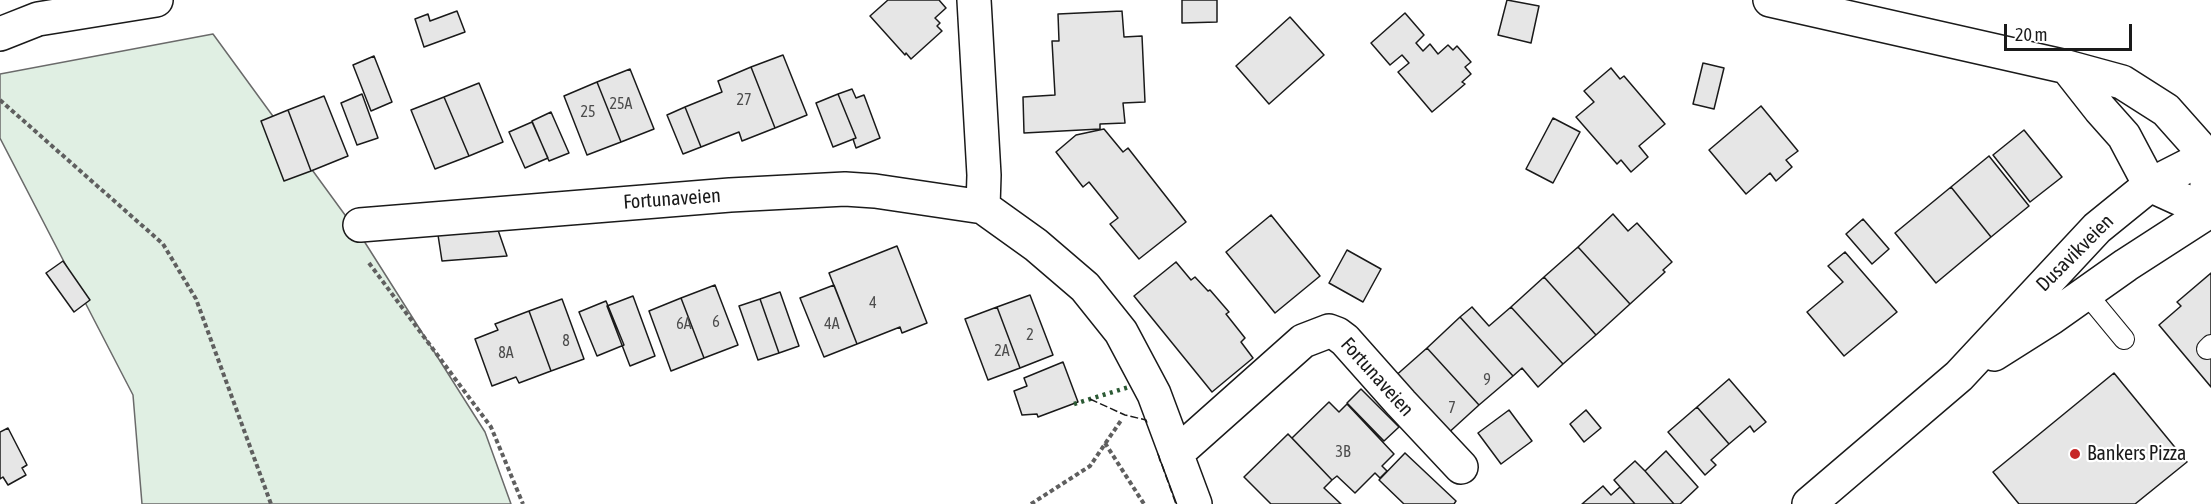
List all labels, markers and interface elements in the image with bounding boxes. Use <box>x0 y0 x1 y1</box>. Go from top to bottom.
scale bar <box>2007 12 2134 50</box>
text: 20 m <box>2015 24 2047 45</box>
house number: 27 <box>736 90 752 110</box>
house number: 25A <box>610 94 632 114</box>
house number: 25 <box>580 102 596 122</box>
street label: Fortunaveien <box>622 184 722 214</box>
street label: Dusavikveien <box>2031 209 2119 297</box>
house number: 4 <box>869 293 877 313</box>
house number: 6 <box>712 312 720 332</box>
house number: 6A <box>676 314 692 334</box>
house number: 4A <box>824 314 840 334</box>
house number: 2 <box>1026 325 1034 345</box>
house number: 8 <box>562 331 570 351</box>
street label: Fortunaveien <box>1335 333 1419 421</box>
house number: 2A <box>994 341 1010 361</box>
house number: 8A <box>498 343 514 363</box>
house number: 9 <box>1483 370 1491 390</box>
house number: 7 <box>1448 398 1456 418</box>
house number: 3B <box>1335 442 1351 462</box>
place label: Bankers Pizza <box>2087 442 2186 466</box>
marker: Bankers Pizza <box>2068 447 2082 461</box>

